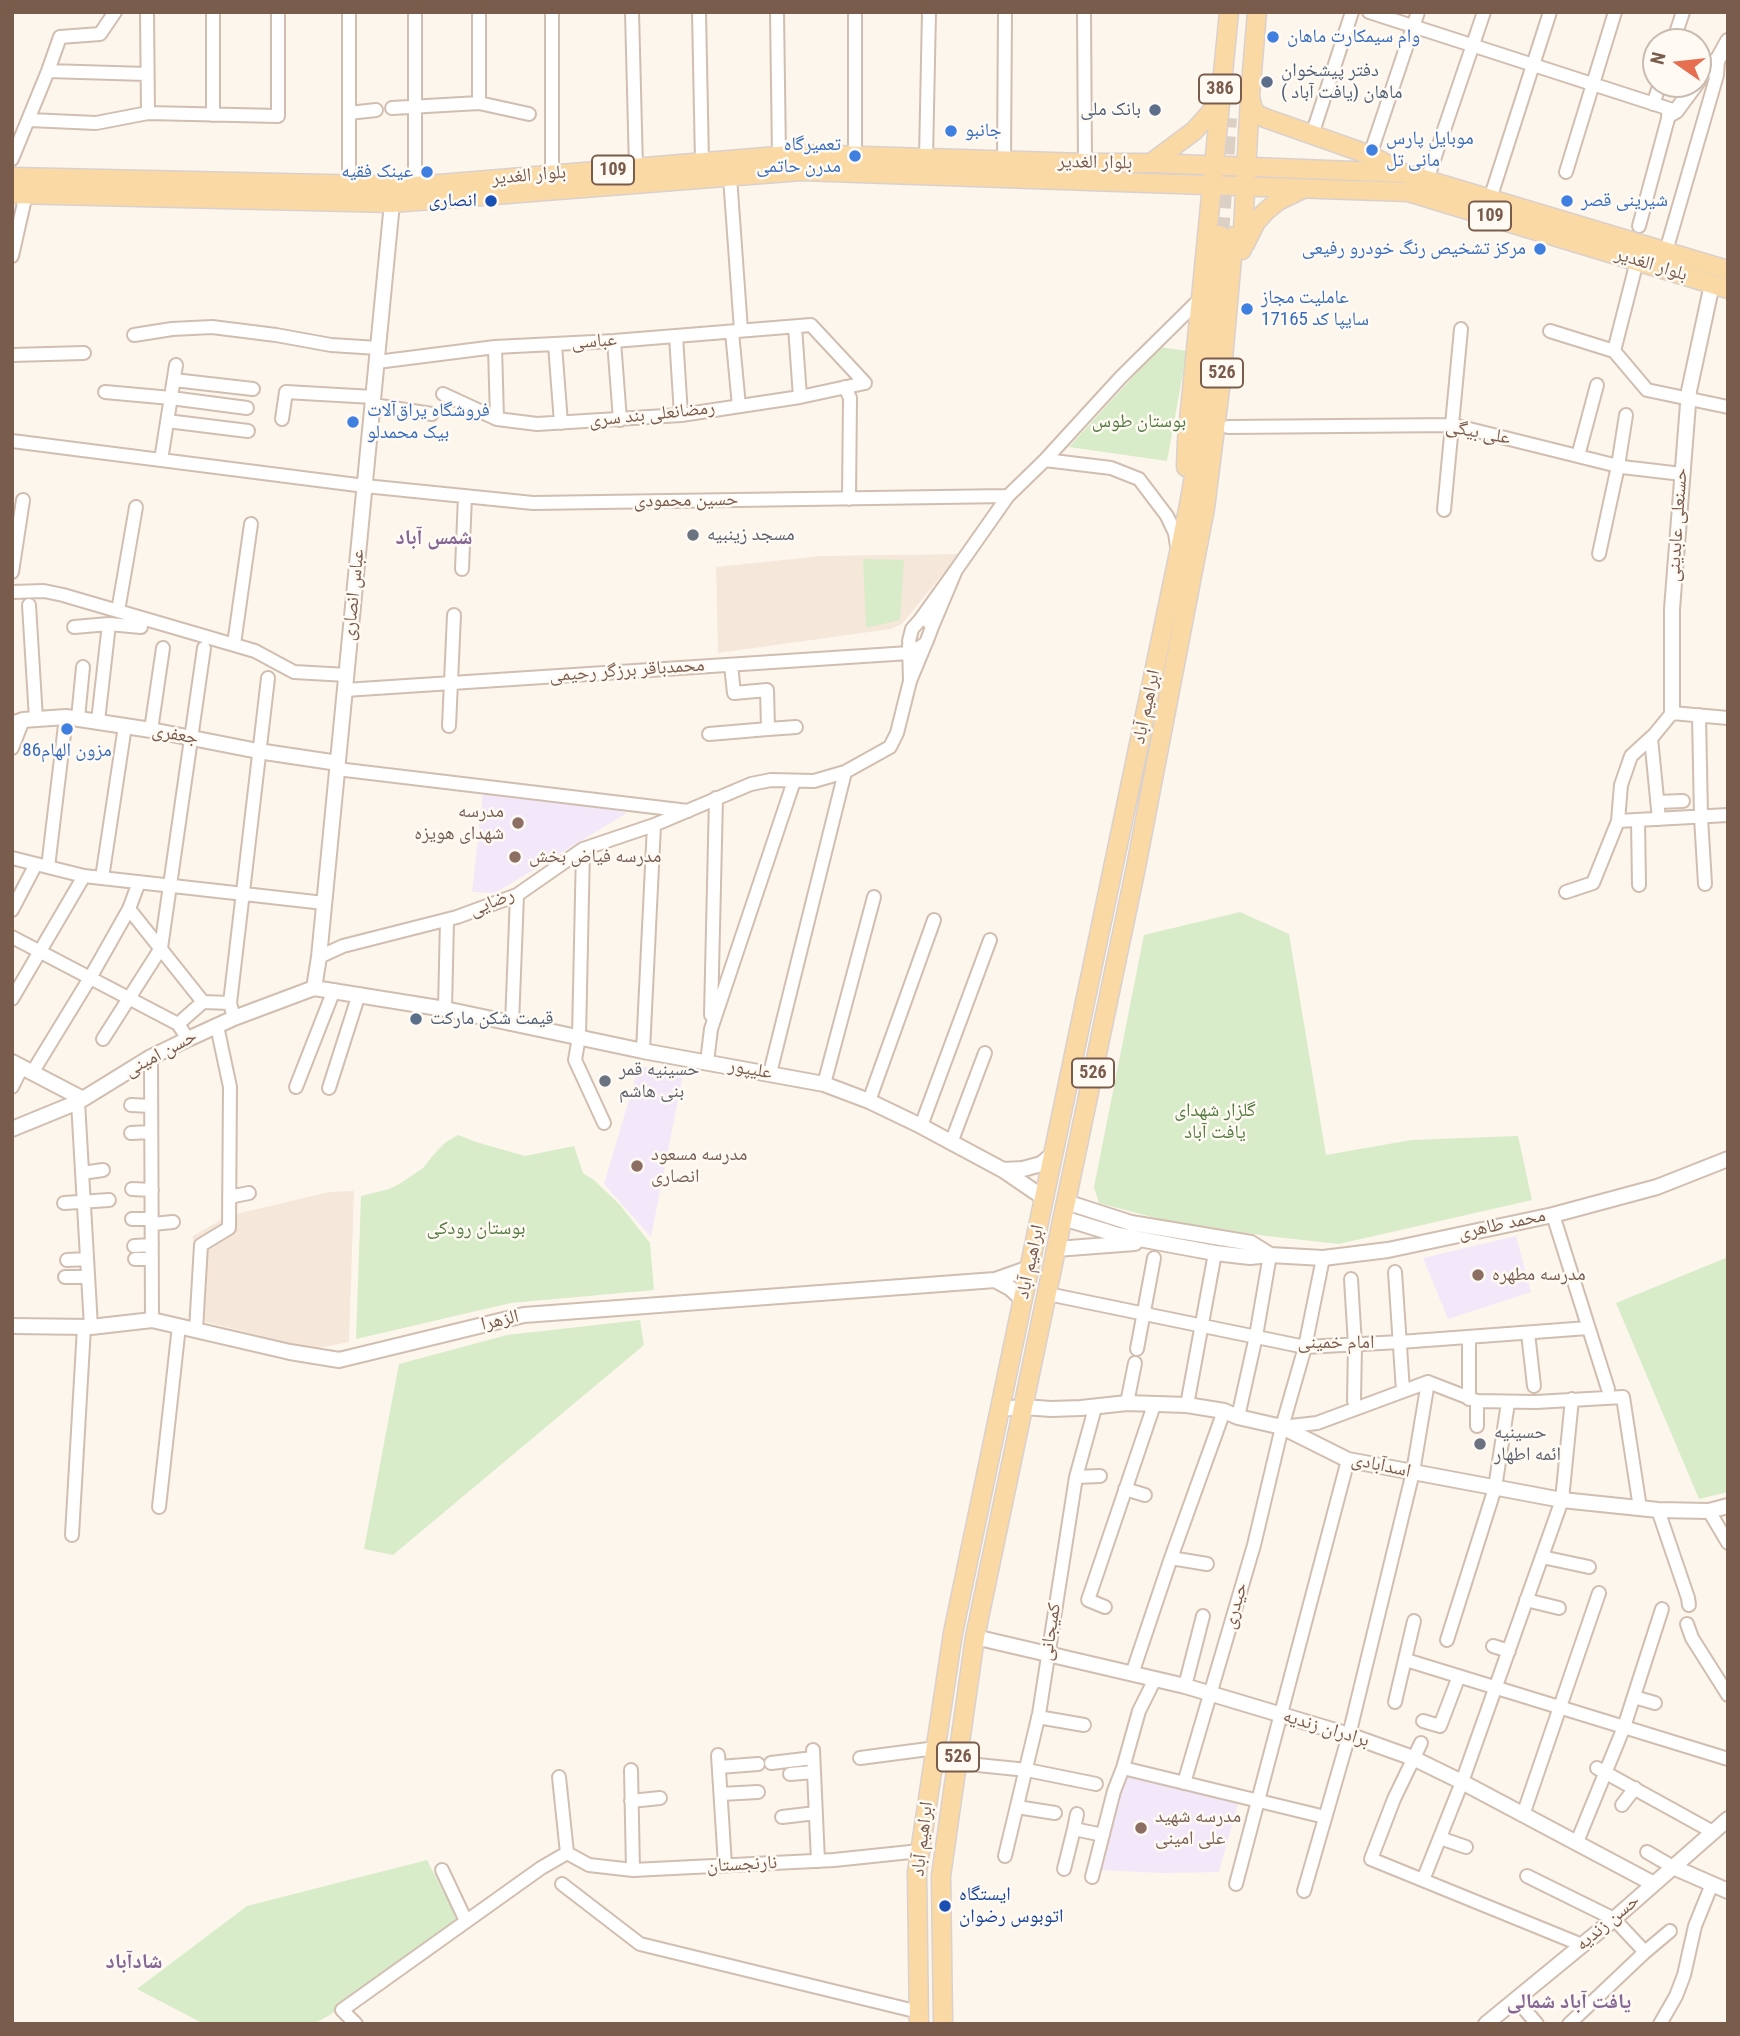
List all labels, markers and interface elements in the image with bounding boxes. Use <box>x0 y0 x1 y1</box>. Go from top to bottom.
place label: وام سیمکارت ماهان <box>1287 26 1420 48</box>
north arrow <box>1642 28 1712 98</box>
marker: وام سیمکارت ماهان <box>1265 29 1281 45</box>
text: N <box>1646 50 1671 67</box>
place label: دفتر پیشخوان ماهان (یافت آباد ) <box>1281 60 1402 104</box>
road number: 386 <box>1199 74 1241 104</box>
marker: دفتر پیشخوان ماهان (یافت آباد ) <box>1259 74 1275 90</box>
place label: بانک ملی <box>1080 99 1141 121</box>
marker: بانک ملی <box>1147 102 1163 118</box>
place label: جانبو <box>965 120 1002 142</box>
marker: جانبو <box>943 123 959 139</box>
place label: موبایل پارس مانی تل <box>1386 128 1474 172</box>
place label: تعمیرگاه مدرن حاتمی <box>756 134 841 178</box>
marker: موبایل پارس مانی تل <box>1364 142 1380 158</box>
marker: تعمیرگاه مدرن حاتمی <box>847 148 863 164</box>
street label: بلوار الغدیر <box>1058 151 1132 175</box>
road number: 109 <box>592 155 634 184</box>
place label: عینک فقیه <box>341 161 413 183</box>
street label: بلوار الغدیر <box>491 161 567 191</box>
marker: عینک فقیه <box>419 164 435 180</box>
place label: انصاری <box>429 190 477 212</box>
place label: شیرینی قصر <box>1581 190 1668 212</box>
marker: انصاری <box>483 193 499 209</box>
marker: شیرینی قصر <box>1559 193 1575 209</box>
road number: 109 <box>1469 202 1511 230</box>
place label: مرکز تشخیص رنگ خودرو رفیعی <box>1302 238 1526 260</box>
marker: مرکز تشخیص رنگ خودرو رفیعی <box>1532 241 1548 257</box>
street label: بلوار الغدیر <box>1612 243 1690 287</box>
place label: عاملیت مجاز سایپا کد 17165 <box>1261 287 1369 331</box>
marker: عاملیت مجاز سایپا کد 17165 <box>1239 301 1255 317</box>
street label: عباسی <box>571 329 617 355</box>
road number: 526 <box>1201 358 1243 388</box>
street label: رمضانعلی بند سری <box>588 397 716 433</box>
place label: فروشگاه یراق‌آلات بیک محمدلو <box>367 400 490 444</box>
park label: بوستان طوس <box>1092 411 1186 433</box>
marker: فروشگاه یراق‌آلات بیک محمدلو <box>345 414 361 430</box>
street label: علی بیگی <box>1444 416 1512 450</box>
street label: حسنعلی عابدینی <box>1663 467 1693 583</box>
street label: حسین محمودی <box>633 489 739 513</box>
place label: مسجد زینبیه <box>707 524 795 546</box>
district label: شمس آباد <box>396 526 472 552</box>
marker: مسجد زینبیه <box>685 527 701 543</box>
street label: عباس انصاری <box>338 548 370 642</box>
street label: محمدباقر برزگر رحیمی <box>549 654 705 688</box>
street label: ابراهیم آباد <box>1128 668 1166 746</box>
street label: جعفری <box>150 720 200 750</box>
marker: مزون الهام86 <box>59 721 75 737</box>
place label: مزون الهام86 <box>22 740 112 762</box>
place label: مدرسه شهدای هویزه <box>414 801 504 845</box>
marker: مدرسه شهدای هویزه <box>510 815 526 831</box>
place label: مدرسه فیاض بخش <box>529 846 661 868</box>
marker: مدرسه فیاض بخش <box>507 849 523 865</box>
street label: رضایی <box>466 884 518 922</box>
place label: قیمت شکن مارکت <box>430 1008 553 1030</box>
marker: قیمت شکن مارکت <box>408 1011 424 1027</box>
street label: حسن امینی <box>121 1025 201 1083</box>
street label: علیپور <box>726 1055 774 1085</box>
road number: 526 <box>1072 1058 1114 1088</box>
place label: حسینیه قمر بنی هاشم <box>619 1059 699 1103</box>
marker: حسینیه قمر بنی هاشم <box>597 1073 613 1089</box>
park label: گلزار شهدای یافت آباد <box>1174 1100 1256 1144</box>
place label: مدرسه مسعود انصاری <box>651 1144 747 1188</box>
marker: مدرسه مسعود انصاری <box>629 1158 645 1174</box>
street label: محمد طاهری <box>1456 1205 1548 1245</box>
park label: بوستان رودکی <box>427 1218 525 1240</box>
street label: ابراهیم آباد <box>1012 1223 1050 1301</box>
place label: مدرسه مطهره <box>1492 1264 1586 1286</box>
marker: مدرسه مطهره <box>1470 1267 1486 1283</box>
street label: الزهرا <box>479 1306 521 1336</box>
street label: امام خمینی <box>1297 1332 1375 1354</box>
place label: حسینیه ائمه اطهار <box>1494 1422 1561 1466</box>
marker: حسینیه ائمه اطهار <box>1472 1436 1488 1452</box>
street label: اسدآبادی <box>1349 1449 1413 1483</box>
street label: حیدری <box>1219 1580 1253 1632</box>
street label: کمیجانی <box>1035 1601 1067 1663</box>
street label: برادران زندیه <box>1280 1705 1372 1753</box>
road number: 526 <box>937 1742 979 1772</box>
street label: ابراهیم آباد <box>907 1800 939 1878</box>
place label: مدرسه شهید علی امینی <box>1155 1806 1241 1850</box>
marker: مدرسه شهید علی امینی <box>1133 1820 1149 1836</box>
street label: نارنجستان <box>706 1852 778 1878</box>
place label: ایستگاه اتوبوس رضوان <box>959 1884 1063 1928</box>
street label: حسن زندیه <box>1571 1890 1645 1956</box>
marker: ایستگاه اتوبوس رضوان <box>937 1898 953 1914</box>
district label: شادآباد <box>106 1950 162 1976</box>
district label: یافت آباد شمالی <box>1507 1990 1631 2016</box>

